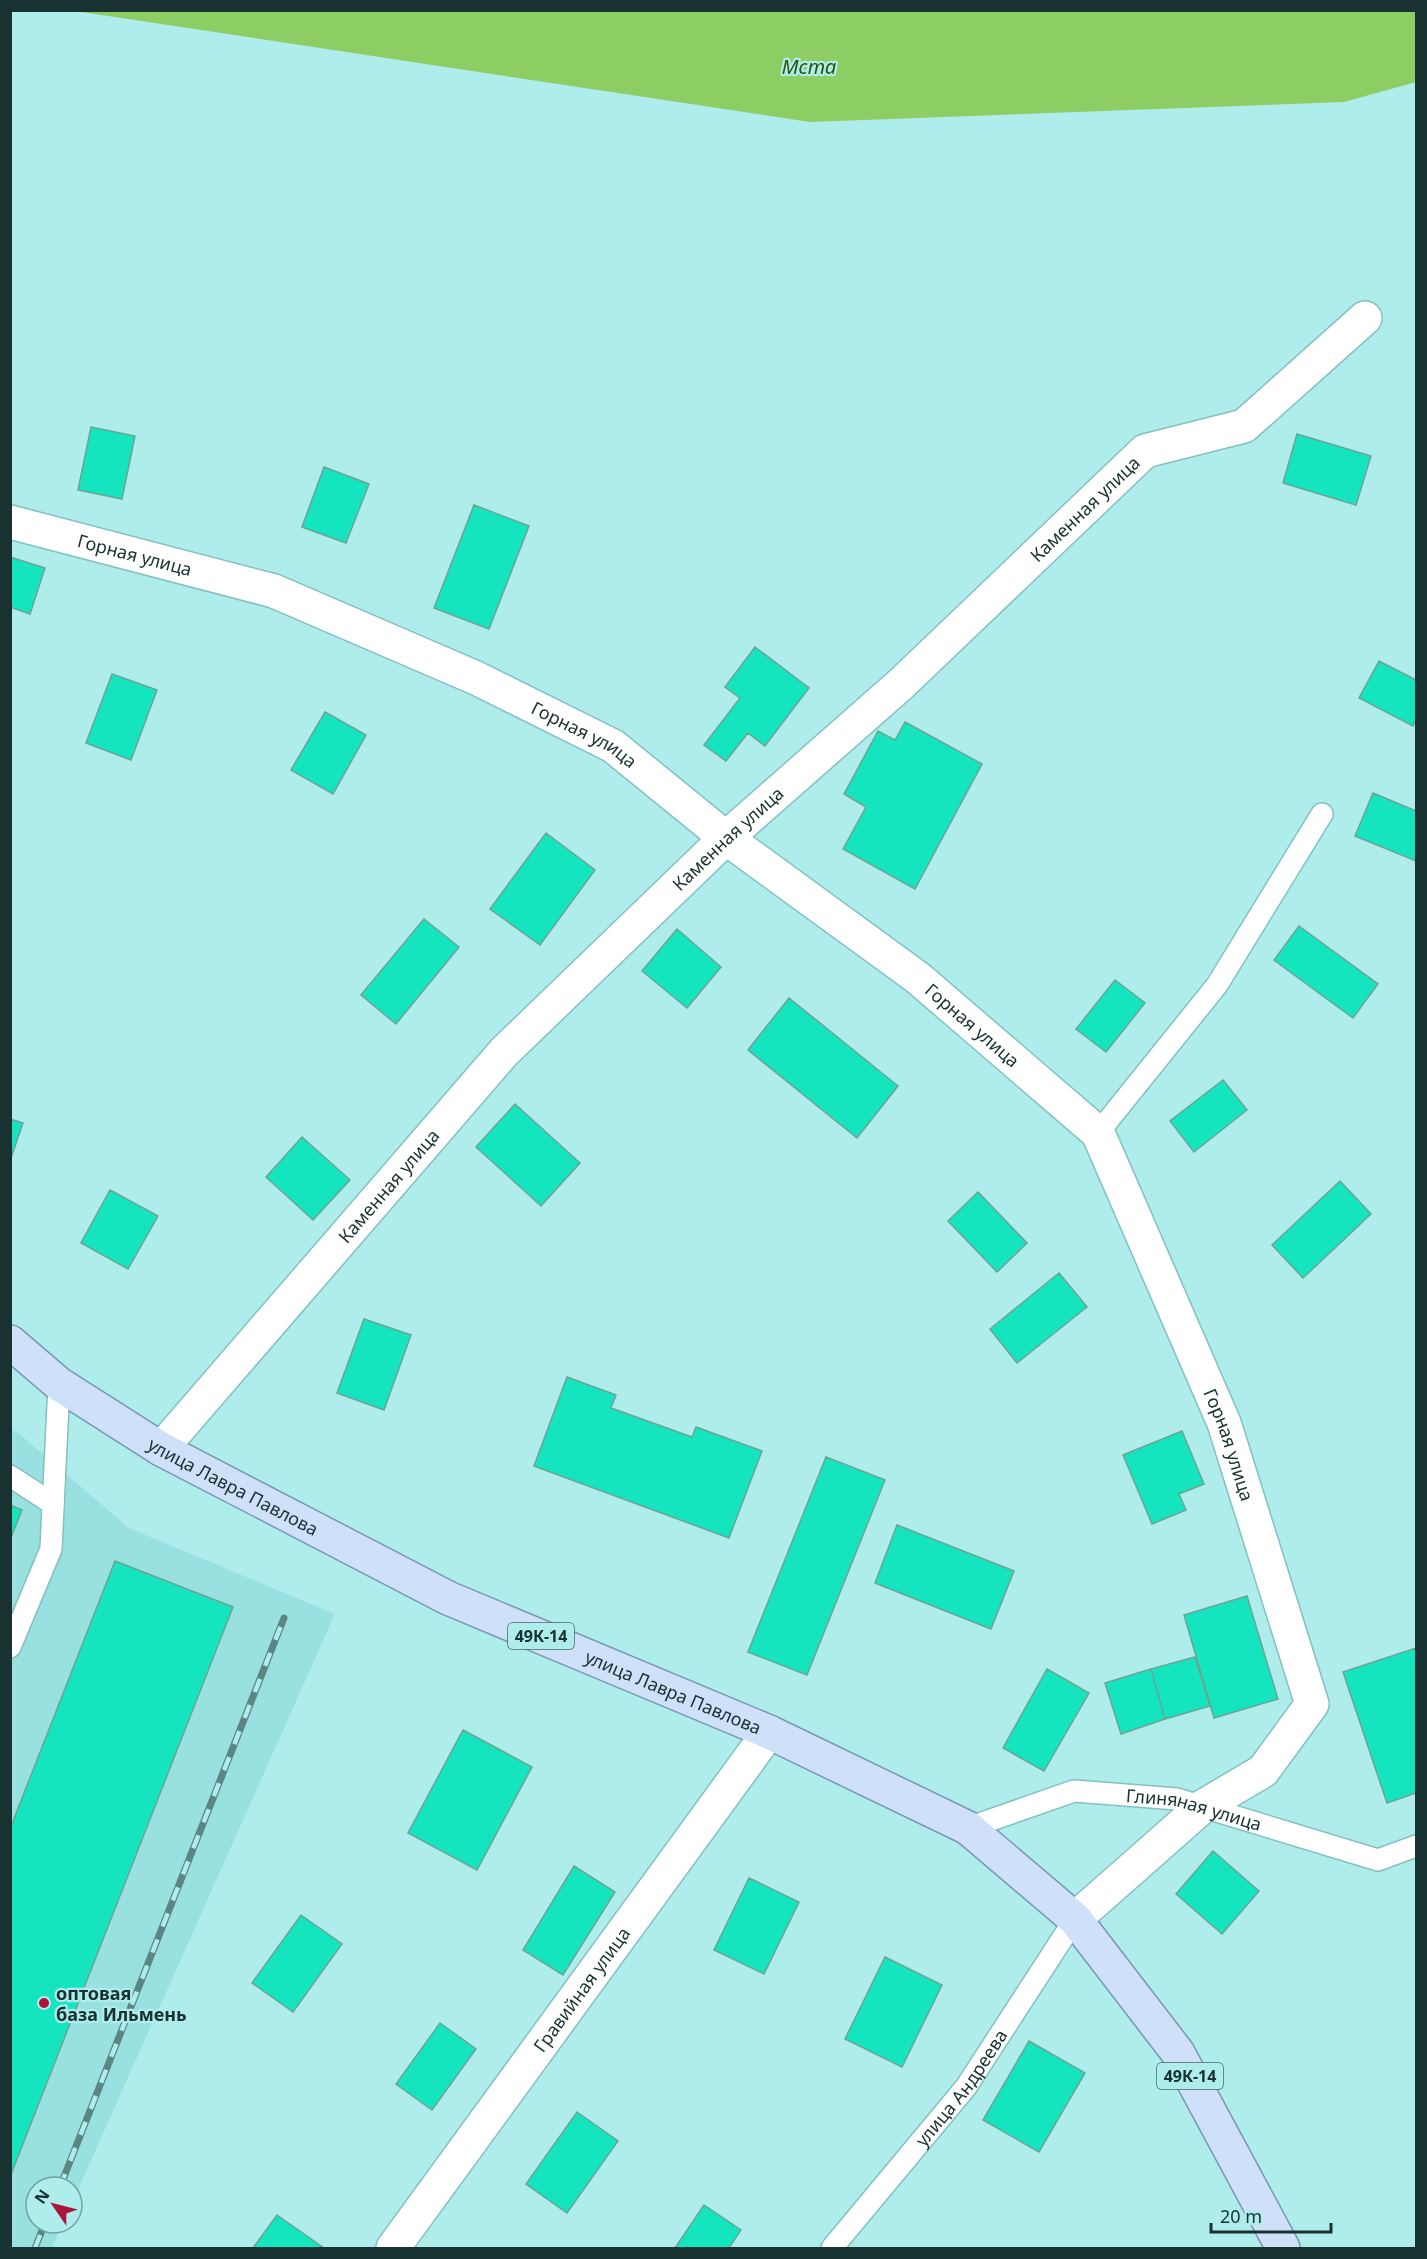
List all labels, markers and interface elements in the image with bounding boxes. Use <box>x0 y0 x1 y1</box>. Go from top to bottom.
water label: Мста <box>782 53 836 80</box>
street label: Каменная улица <box>1025 451 1145 567</box>
street label: Горная улица <box>75 528 195 581</box>
street label: Горная улица <box>528 695 642 773</box>
street label: Каменная улица <box>667 781 788 896</box>
street label: Горная улица <box>920 978 1025 1072</box>
street label: Каменная улица <box>333 1124 444 1248</box>
street label: Горная улица <box>1198 1385 1260 1504</box>
street label: улица Лавра Павлова <box>144 1432 323 1541</box>
road number: 49К-14 <box>508 1623 574 1649</box>
street label: улица Лавра Павлова <box>581 1645 765 1740</box>
street label: Глиняная улица <box>1125 1783 1265 1836</box>
street label: Гравийная улица <box>528 1922 635 2057</box>
place label: оптовая база Ильмень <box>56 1981 187 2026</box>
marker: оптовая база Ильмень <box>37 1996 51 2010</box>
street label: улица Андреева <box>910 2025 1012 2151</box>
road number: 49К-14 <box>1157 2063 1223 2089</box>
north arrow <box>24 2175 84 2235</box>
text: N <box>29 2185 54 2208</box>
scale bar <box>1211 2196 1331 2234</box>
text: 20 m <box>1220 2204 1262 2228</box>

